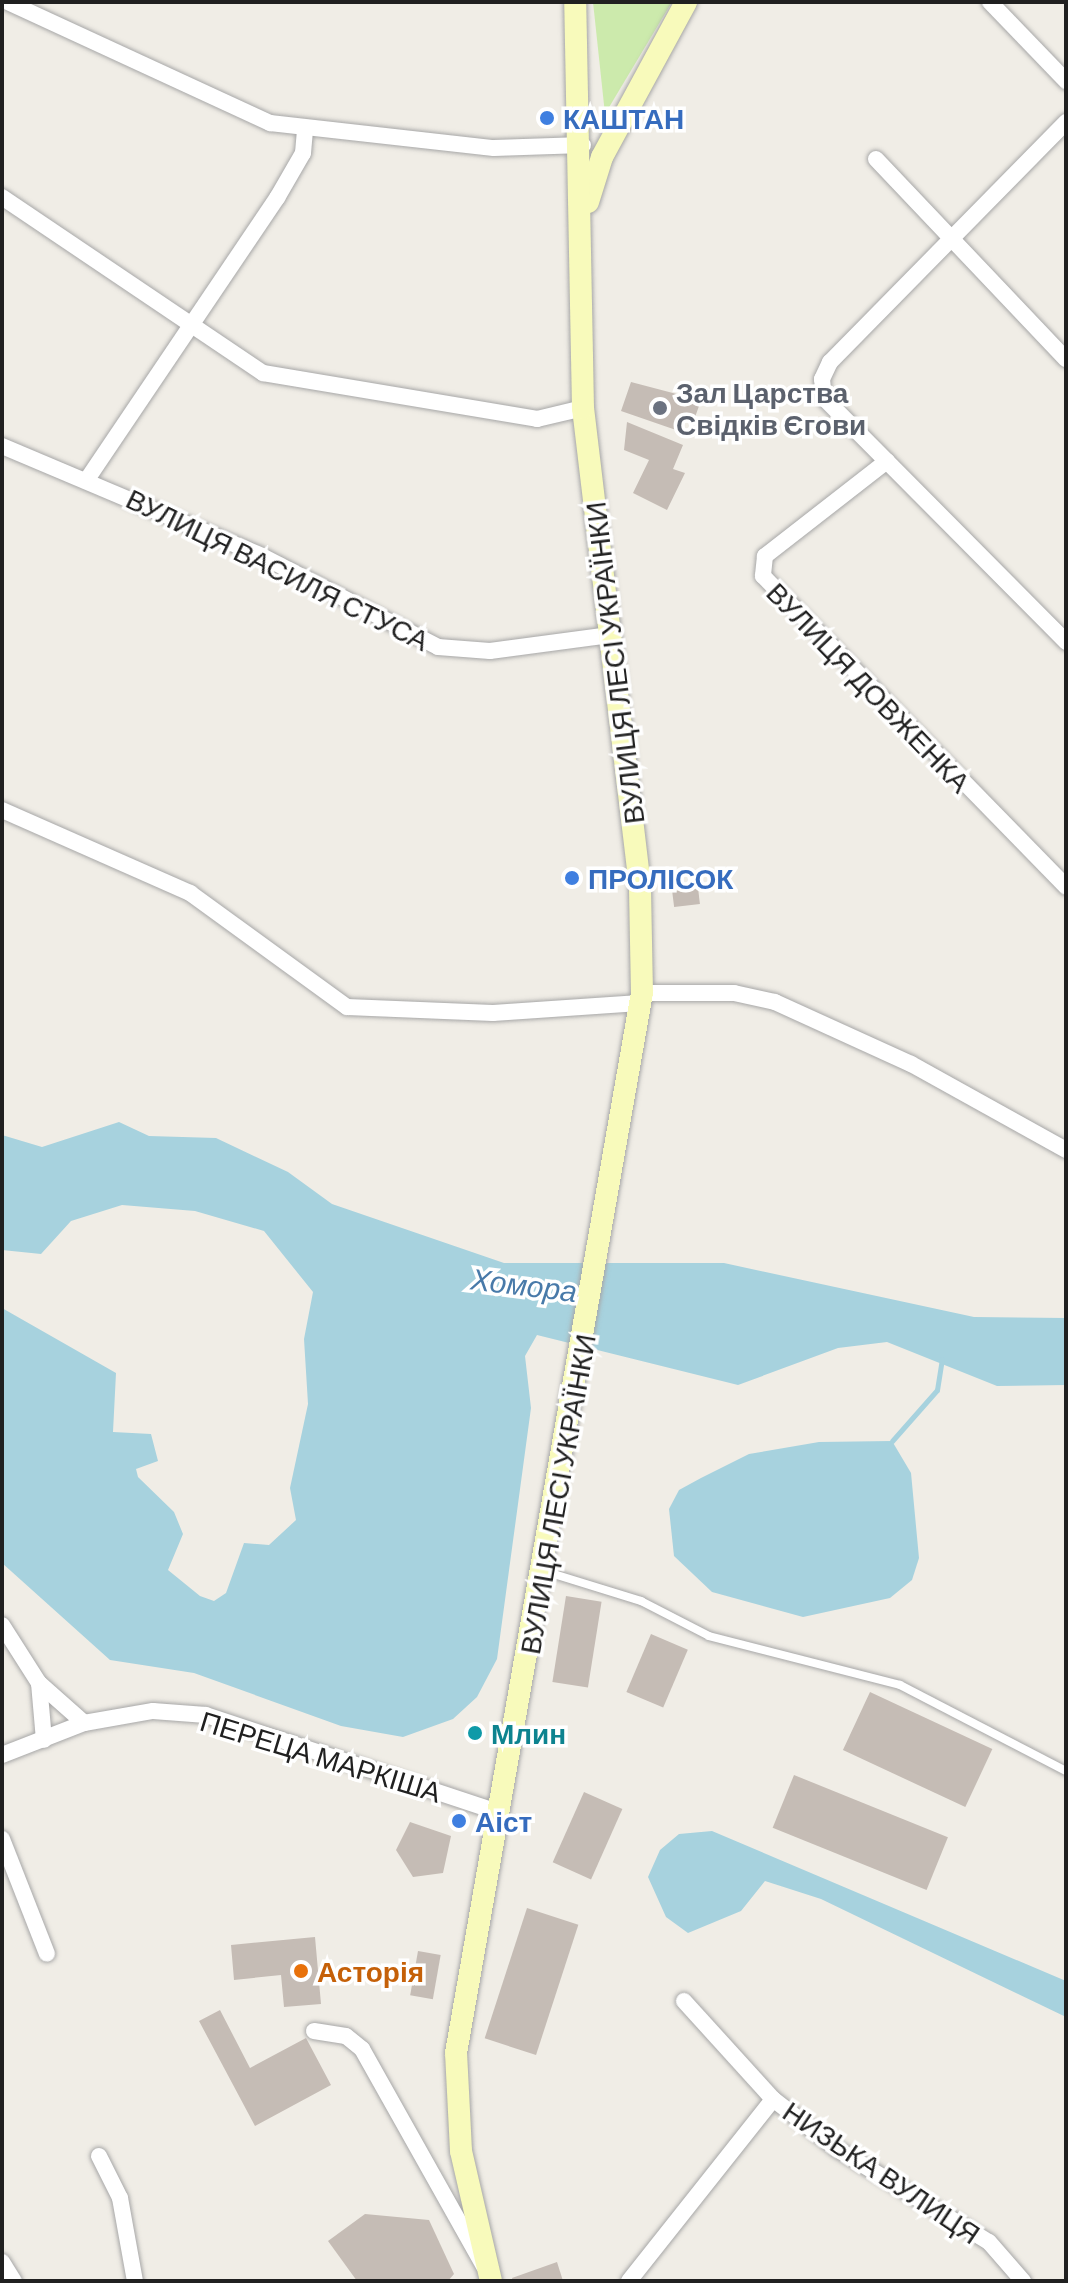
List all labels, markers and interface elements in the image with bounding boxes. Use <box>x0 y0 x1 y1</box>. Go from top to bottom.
place label: КАШТАН <box>563 101 684 135</box>
marker: КАШТАН <box>538 109 556 127</box>
place label: Зал Царства Свідків Єгови <box>676 375 866 441</box>
marker: Зал Царства Свідків Єгови <box>651 399 669 417</box>
street label: ВУЛИЦЯ ВАСИЛЯ СТУСА <box>121 481 435 657</box>
street label: ВУЛИЦЯ ЛЕСІ УКРАЇНКИ <box>578 500 650 826</box>
street label: ВУЛИЦЯ ДОВЖЕНКА <box>760 575 978 799</box>
place label: ПРОЛІСОК <box>588 861 733 895</box>
marker: ПРОЛІСОК <box>563 869 581 887</box>
water label: Хомора <box>469 1260 579 1308</box>
street label: ВУЛИЦЯ ЛЕСІ УКРАЇНКИ <box>512 1331 602 1657</box>
street label: ПЕРЕЦА МАРКІША <box>196 1703 446 1809</box>
place label: Млин <box>491 1716 566 1750</box>
marker: Млин <box>466 1724 484 1742</box>
place label: Аіст <box>475 1804 532 1838</box>
marker: Аіст <box>450 1812 468 1830</box>
place label: Асторія <box>317 1954 424 1988</box>
marker: Асторія <box>292 1962 310 1980</box>
street label: НИЗЬКА ВУЛИЦЯ <box>777 2094 987 2250</box>

